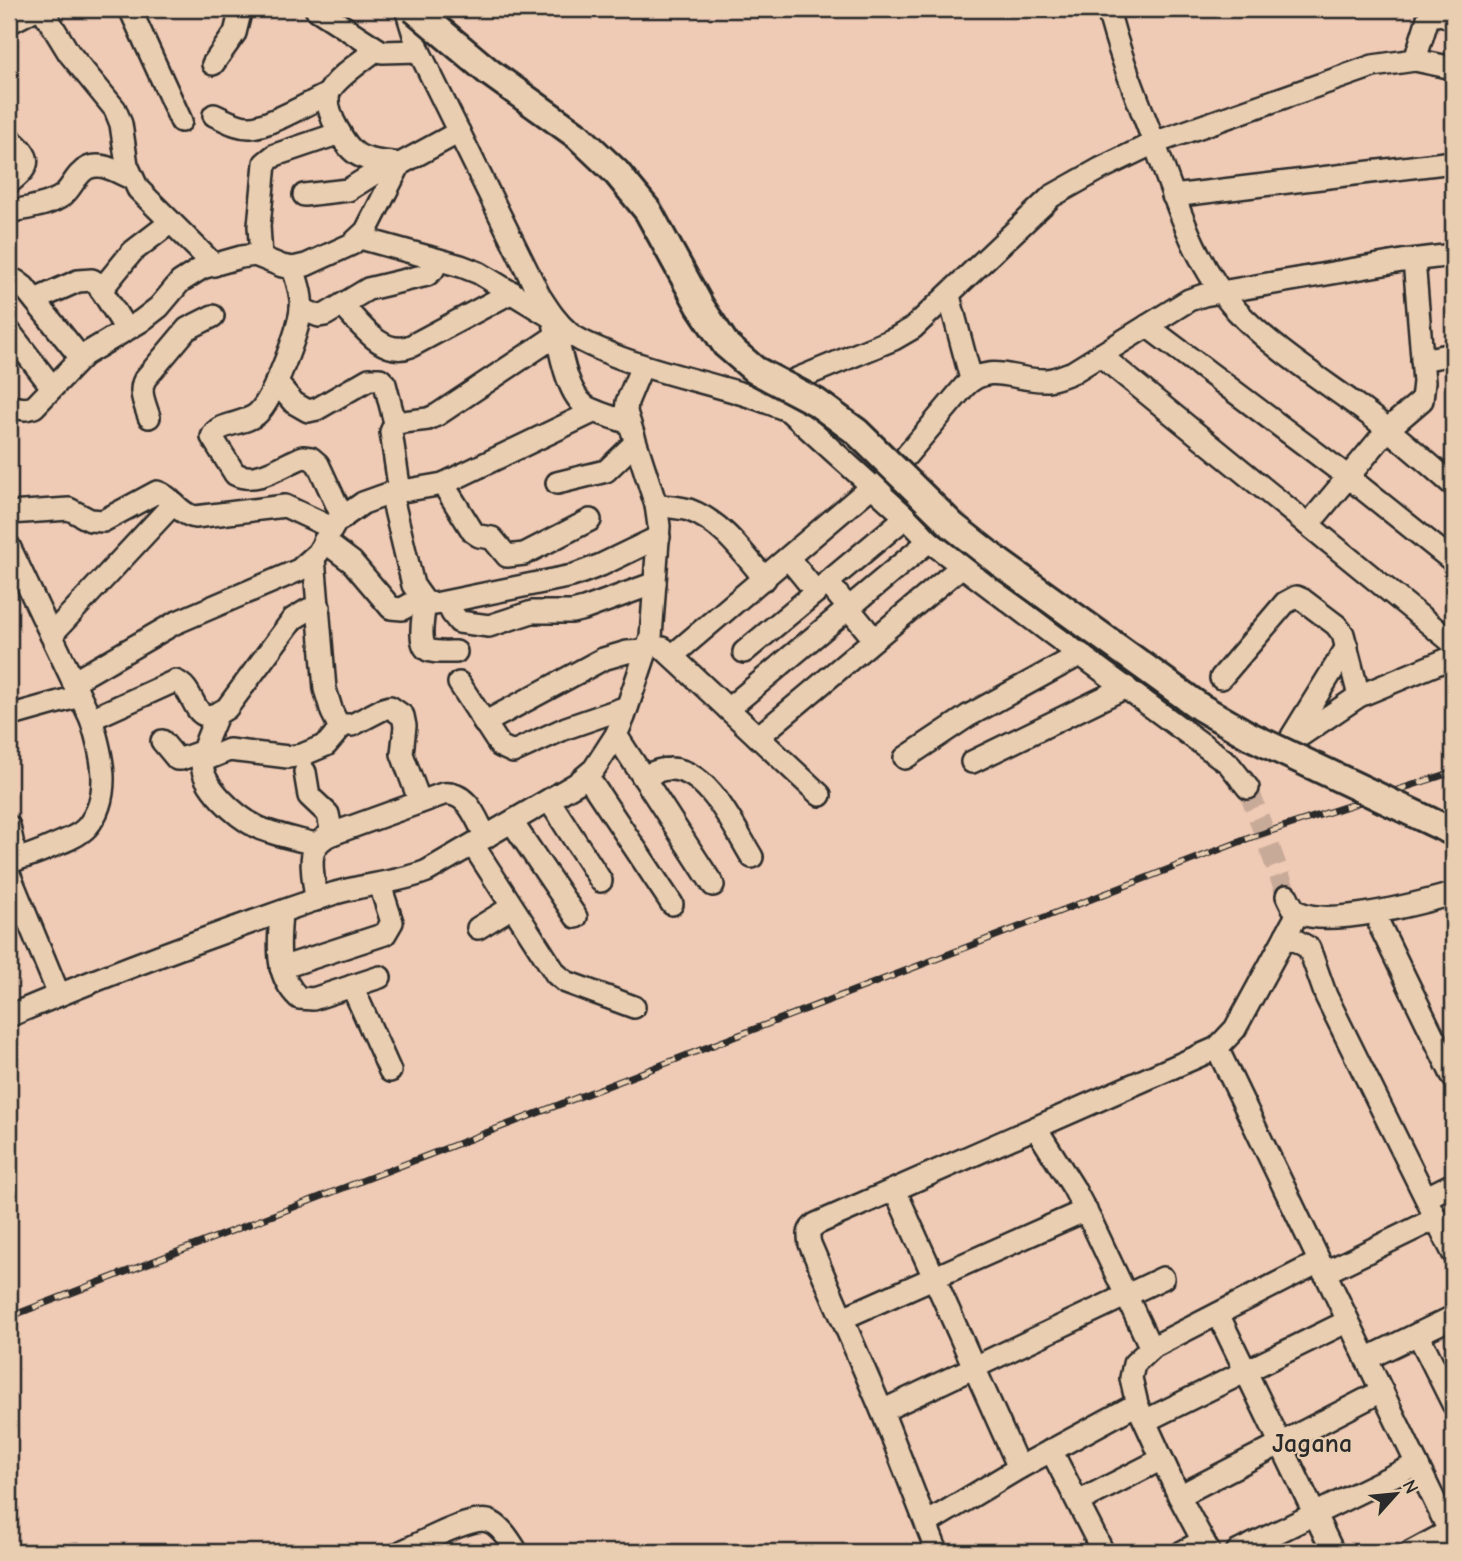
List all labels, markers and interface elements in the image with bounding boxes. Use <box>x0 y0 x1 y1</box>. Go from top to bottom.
district label: Jagana <box>1272 1429 1352 1459</box>
north arrow <box>1360 1460 1430 1530</box>
text: N <box>1398 1476 1423 1497</box>

